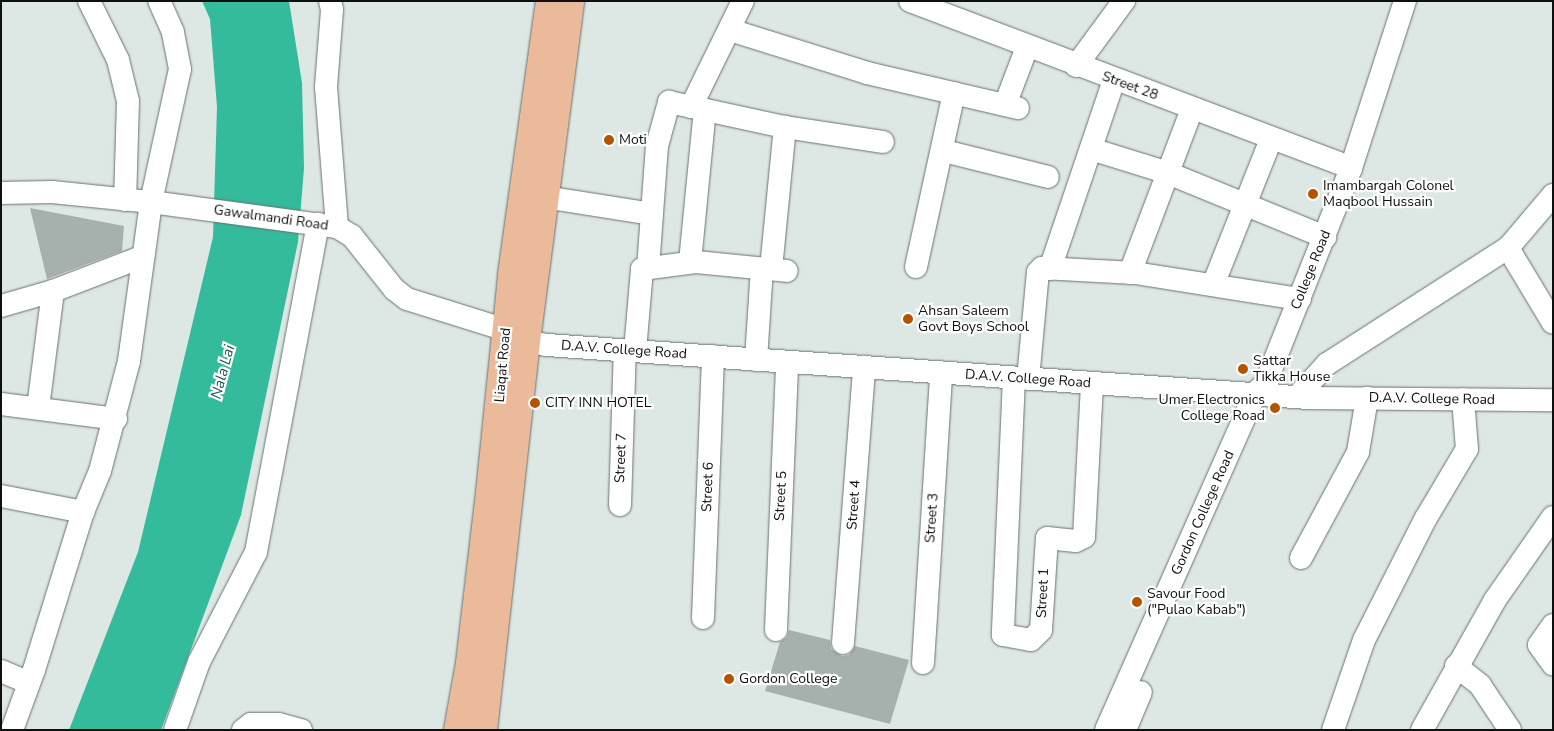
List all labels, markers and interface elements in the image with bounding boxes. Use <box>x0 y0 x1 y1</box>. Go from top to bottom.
street label: Street 28 <box>1100 68 1160 104</box>
place label: Moti <box>619 132 647 148</box>
marker: Moti <box>603 134 615 146</box>
place label: Imambargah Colonel Maqbool Hussain <box>1323 178 1454 210</box>
marker: Imambargah Colonel Maqbool Hussain <box>1307 188 1319 200</box>
street label: Gawalmandi Road <box>213 202 329 234</box>
street label: College Road <box>1287 228 1335 312</box>
place label: Ahsan Saleem Govt Boys School <box>918 303 1029 336</box>
marker: Ahsan Saleem Govt Boys School <box>902 313 914 325</box>
street label: Liaqat Road <box>491 327 515 403</box>
street label: D.A.V. College Road <box>560 337 688 363</box>
water label: Nala Lai <box>207 343 239 401</box>
place label: Sattar Tikka House <box>1253 353 1330 386</box>
marker: Sattar Tikka House <box>1237 363 1249 375</box>
street label: D.A.V. College Road <box>964 366 1092 392</box>
street label: D.A.V. College Road <box>1369 390 1495 408</box>
place label: Umer Electronics College Road <box>1159 392 1265 424</box>
place label: CITY INN HOTEL <box>545 395 651 411</box>
marker: CITY INN HOTEL <box>529 397 541 409</box>
marker: Umer Electronics College Road <box>1269 402 1281 414</box>
street label: Street 7 <box>612 433 630 483</box>
street label: Gordon College Road <box>1168 448 1238 578</box>
street label: Street 6 <box>699 462 717 512</box>
street label: Street 5 <box>771 470 791 522</box>
street label: Street 4 <box>844 479 864 531</box>
street label: Street 3 <box>922 492 942 544</box>
street label: Street 1 <box>1033 567 1053 619</box>
place label: Savour Food ("Pulao Kabab") <box>1147 586 1246 618</box>
marker: Savour Food ("Pulao Kabab") <box>1131 596 1143 608</box>
place label: Gordon College <box>739 671 837 687</box>
marker: Gordon College <box>723 673 735 685</box>

